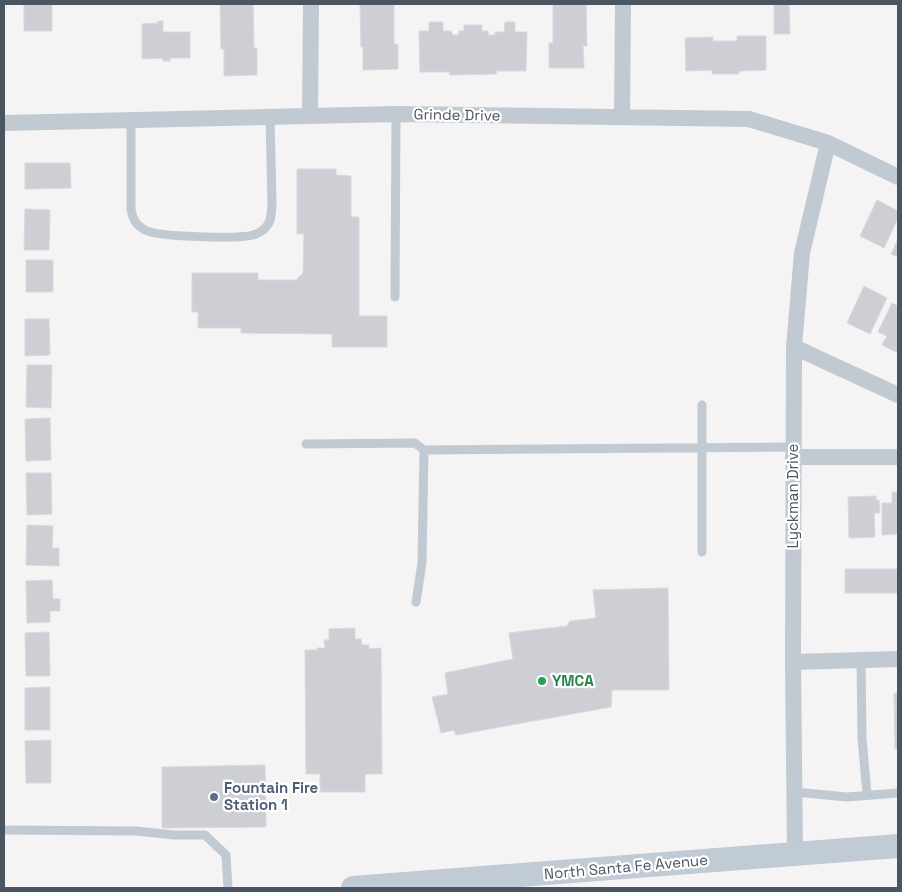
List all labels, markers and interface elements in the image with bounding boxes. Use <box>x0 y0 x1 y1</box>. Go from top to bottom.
street label: Grinde Drive <box>413 104 501 125</box>
street label: Lyckman Drive <box>783 443 802 548</box>
place label: YMCA <box>552 671 594 690</box>
marker: YMCA <box>536 675 548 687</box>
place label: Fountain Fire Station 1 <box>224 778 319 814</box>
marker: Fountain Fire Station 1 <box>208 791 220 803</box>
street label: North Santa Fe Avenue <box>543 850 709 883</box>

